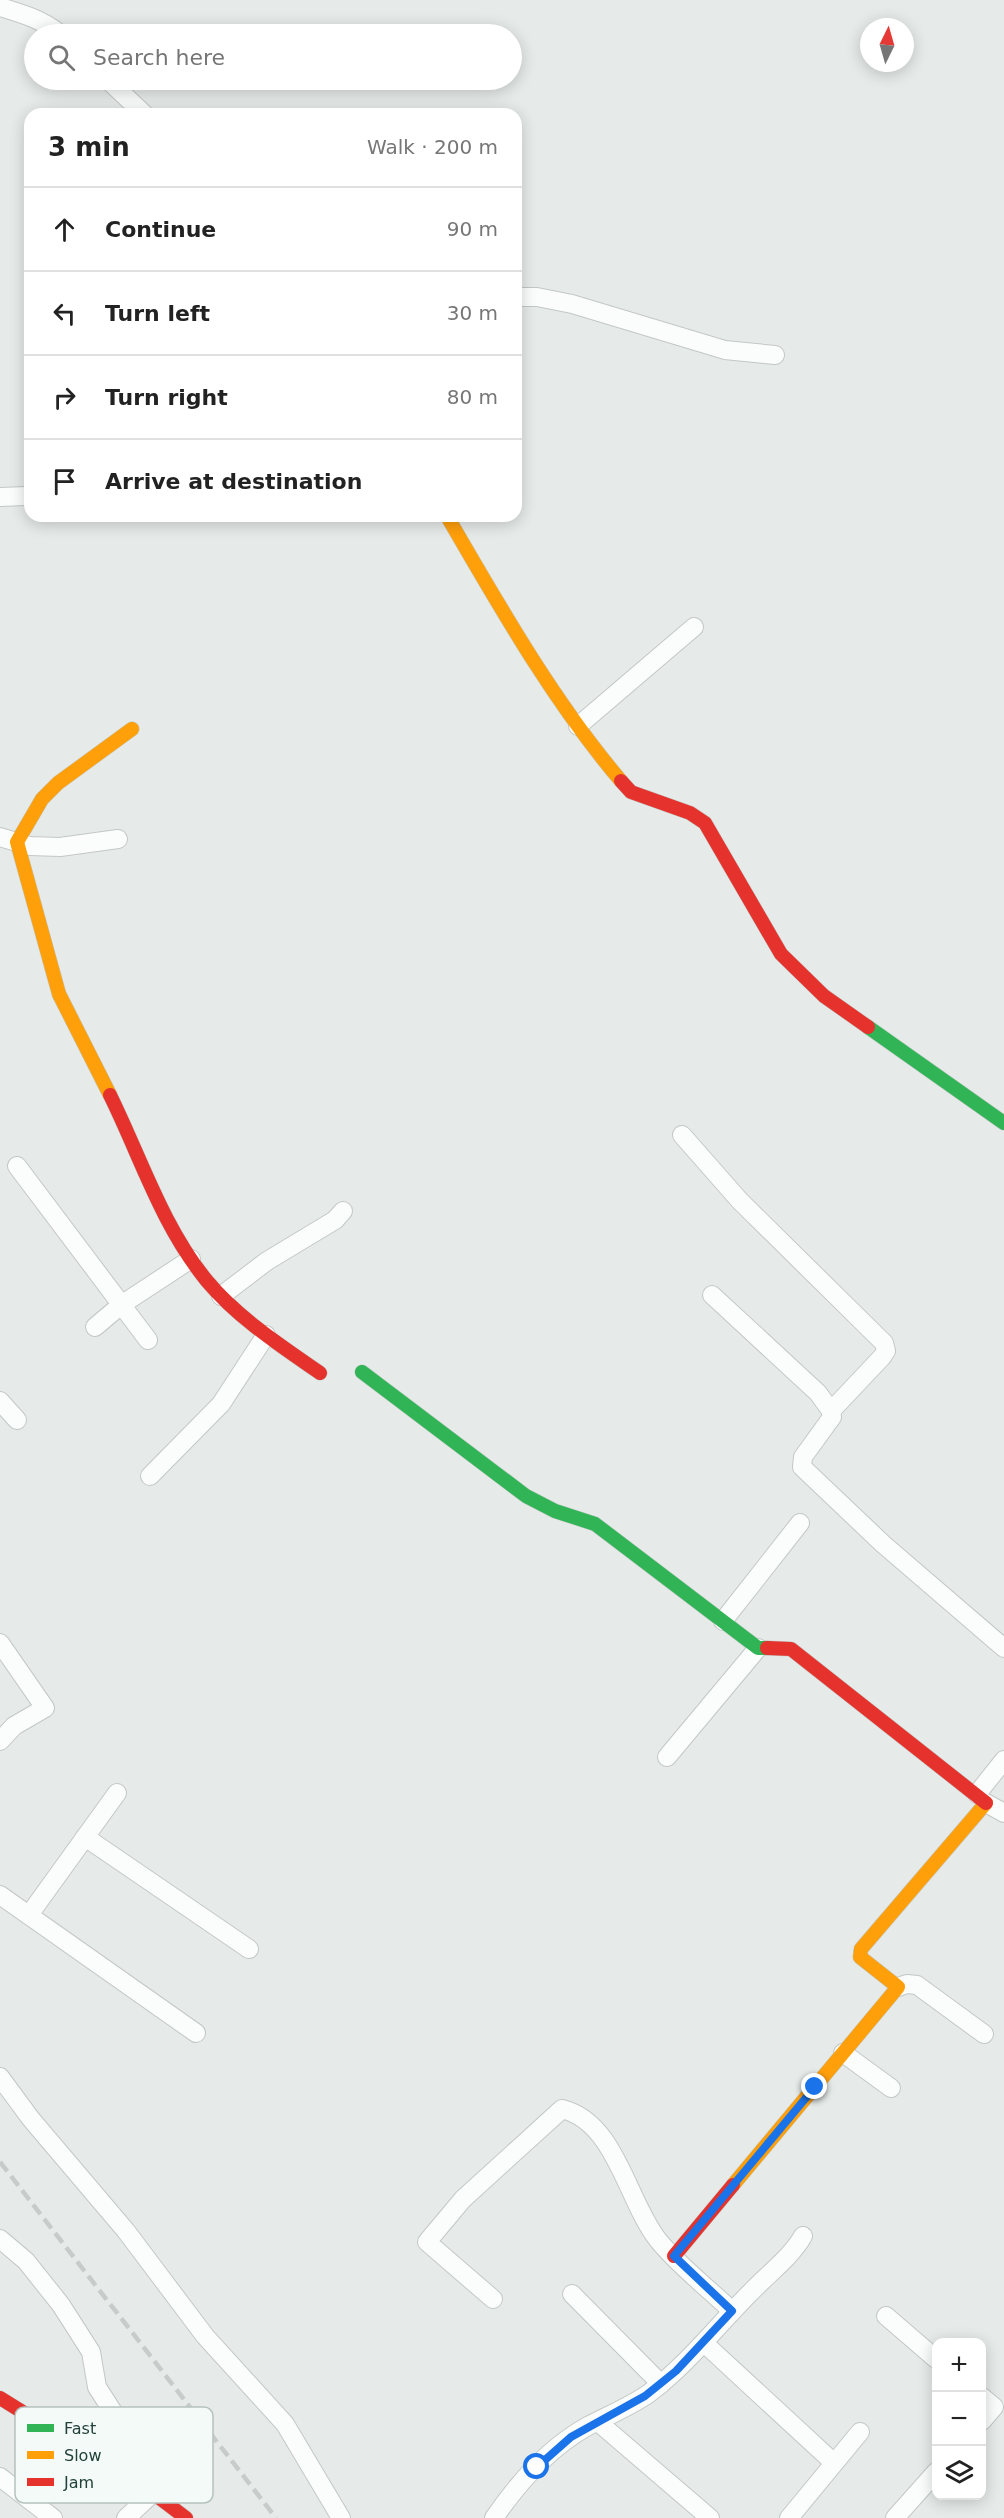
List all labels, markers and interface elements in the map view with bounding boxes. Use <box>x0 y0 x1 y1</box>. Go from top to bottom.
north arrow <box>860 18 914 72</box>
search box <box>24 24 522 90</box>
icon: search <box>45 41 78 74</box>
text: Search here <box>93 45 225 70</box>
text: 3 min <box>48 132 130 162</box>
text: Walk · 200 m <box>367 135 498 159</box>
icon: ahead <box>48 213 81 246</box>
text: Continue <box>105 217 216 242</box>
text: 90 m <box>447 217 498 241</box>
icon: left <box>48 297 81 330</box>
text: Turn left <box>105 301 210 326</box>
text: 30 m <box>447 301 498 325</box>
icon: right <box>48 381 81 414</box>
text: Turn right <box>105 385 228 410</box>
text: 80 m <box>447 385 498 409</box>
icon: arrive <box>48 465 81 498</box>
text: Arrive at destination <box>105 469 362 494</box>
route end <box>801 2073 827 2099</box>
map controls <box>932 2338 986 2500</box>
button: + <box>932 2338 986 2392</box>
button: − <box>932 2392 986 2446</box>
legend <box>15 2407 213 2503</box>
text: Fast <box>64 2419 96 2438</box>
text: Slow <box>64 2446 101 2465</box>
button: layers <box>932 2446 986 2500</box>
route start <box>523 2453 549 2479</box>
text: Jam <box>63 2473 94 2492</box>

